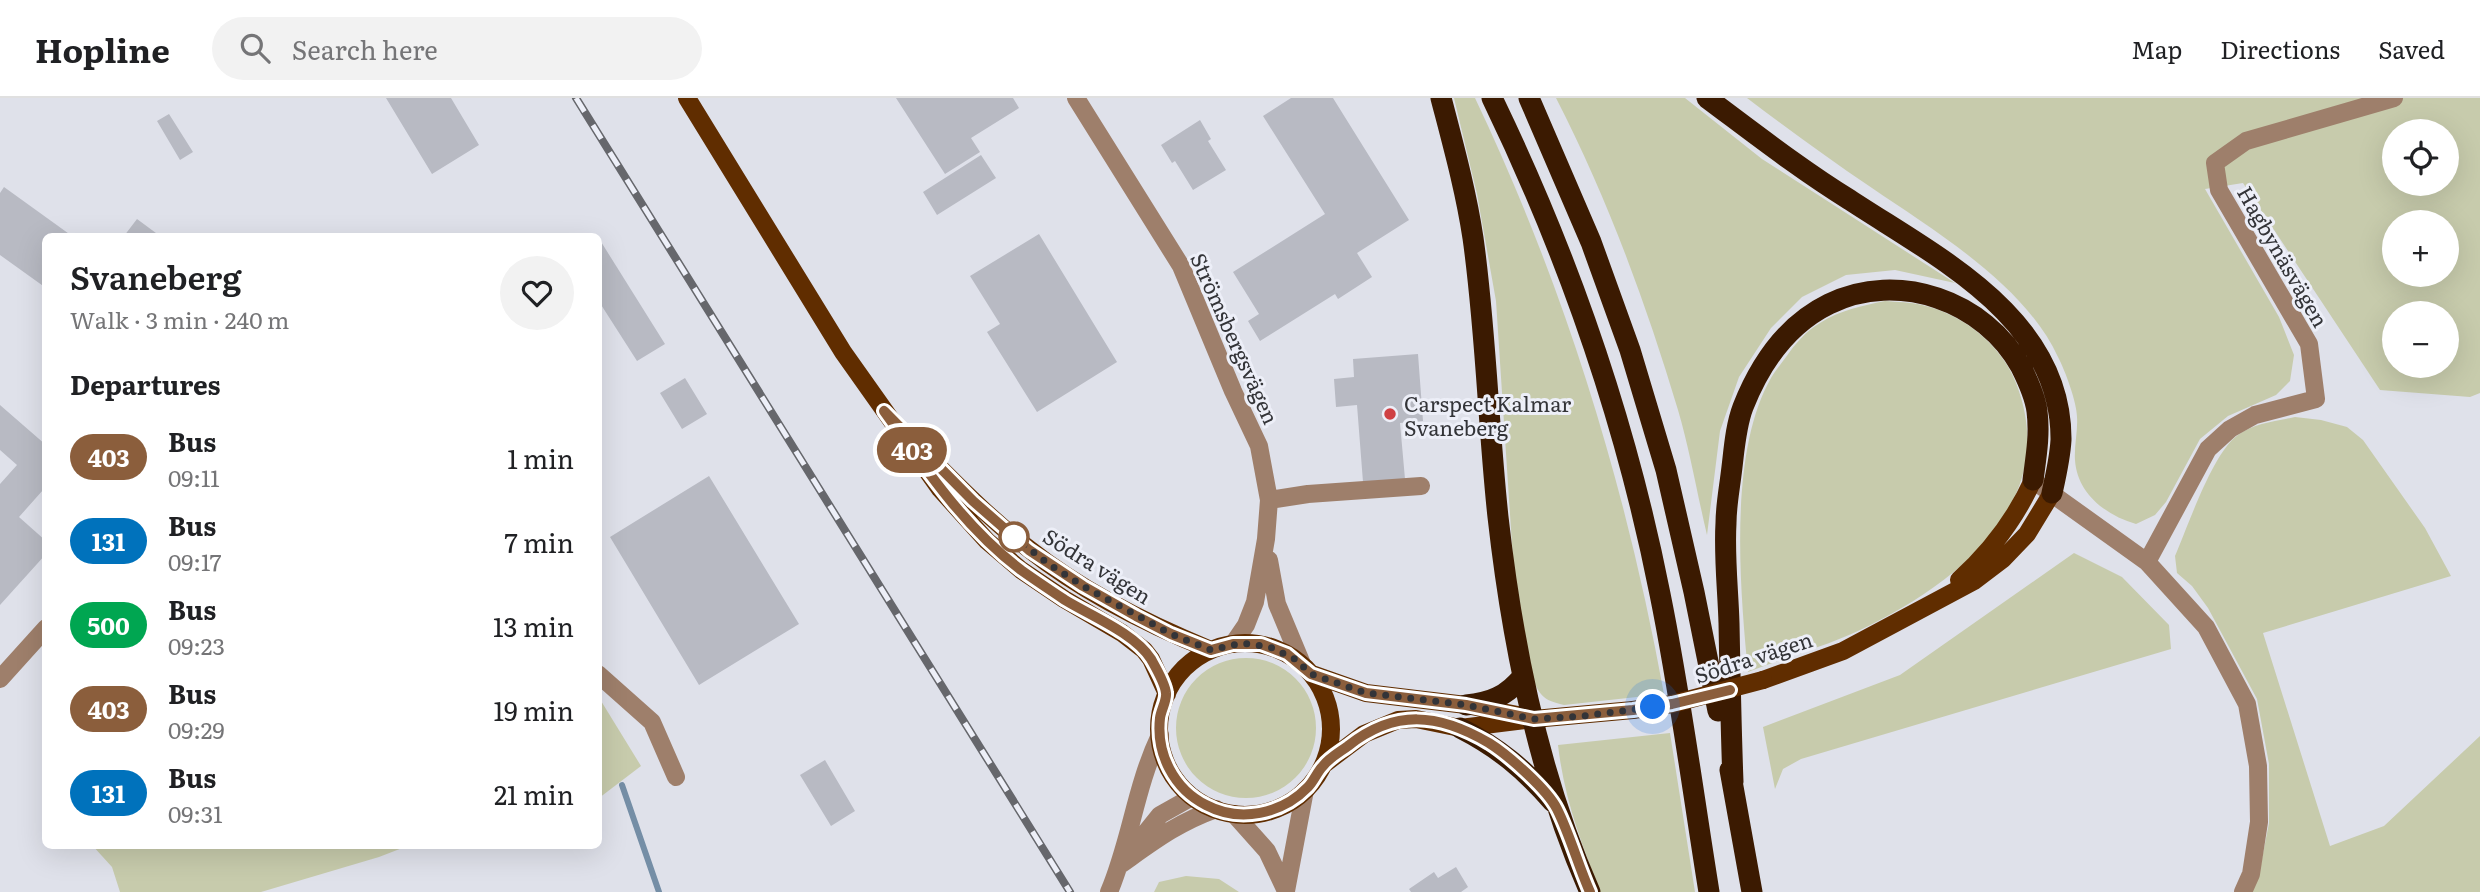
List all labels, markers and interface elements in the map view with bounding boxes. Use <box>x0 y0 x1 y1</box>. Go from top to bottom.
search box <box>212 17 702 80</box>
text: Hopline <box>35 24 170 73</box>
icon: search <box>236 29 274 67</box>
text: Search here <box>292 29 438 68</box>
text: Map <box>2131 31 2182 66</box>
text: Directions <box>2220 31 2340 66</box>
text: Saved <box>2378 31 2445 66</box>
map controls <box>2382 119 2459 378</box>
button: locate <box>2382 119 2459 196</box>
street label: Hagbynäsvägen <box>2231 180 2337 332</box>
button: + <box>2382 210 2459 287</box>
street label: Strömsbergsvägen <box>1184 247 1288 429</box>
text: Svaneberg <box>70 251 242 300</box>
button: heart <box>500 256 574 330</box>
button: − <box>2382 301 2459 378</box>
text: Walk · 3 min · 240 m <box>70 302 289 336</box>
text: Departures <box>70 364 221 403</box>
place label: Carspect Kalmar Svaneberg <box>1404 387 1571 442</box>
marker: Carspect Kalmar Svaneberg <box>1382 406 1398 422</box>
text: Bus <box>168 421 216 460</box>
line badge: 403 <box>872 427 952 473</box>
text: 403 <box>891 432 933 467</box>
text: 1 min <box>507 438 574 477</box>
text: 403 <box>87 439 130 474</box>
text: 09:11 <box>168 460 220 494</box>
text: Bus <box>168 505 216 544</box>
street label: Södra vägen <box>1038 519 1158 611</box>
text: 7 min <box>505 522 574 561</box>
unlabelled marker <box>999 522 1029 552</box>
text: 131 <box>92 523 125 558</box>
text: 09:17 <box>168 544 221 578</box>
text: Bus <box>168 589 216 628</box>
text: 13 min <box>493 606 574 645</box>
text: 500 <box>87 607 130 642</box>
street label: Södra vägen <box>1690 622 1816 690</box>
text: 09:23 <box>168 628 225 662</box>
text: Bus <box>168 673 216 712</box>
your location <box>1635 689 1670 724</box>
text: 19 min <box>494 690 574 729</box>
text: 403 <box>87 691 130 726</box>
text: 09:29 <box>168 712 224 746</box>
text: Bus <box>168 757 216 796</box>
text: 21 min <box>494 774 574 813</box>
text: 131 <box>92 775 125 810</box>
text: 09:31 <box>168 796 223 830</box>

